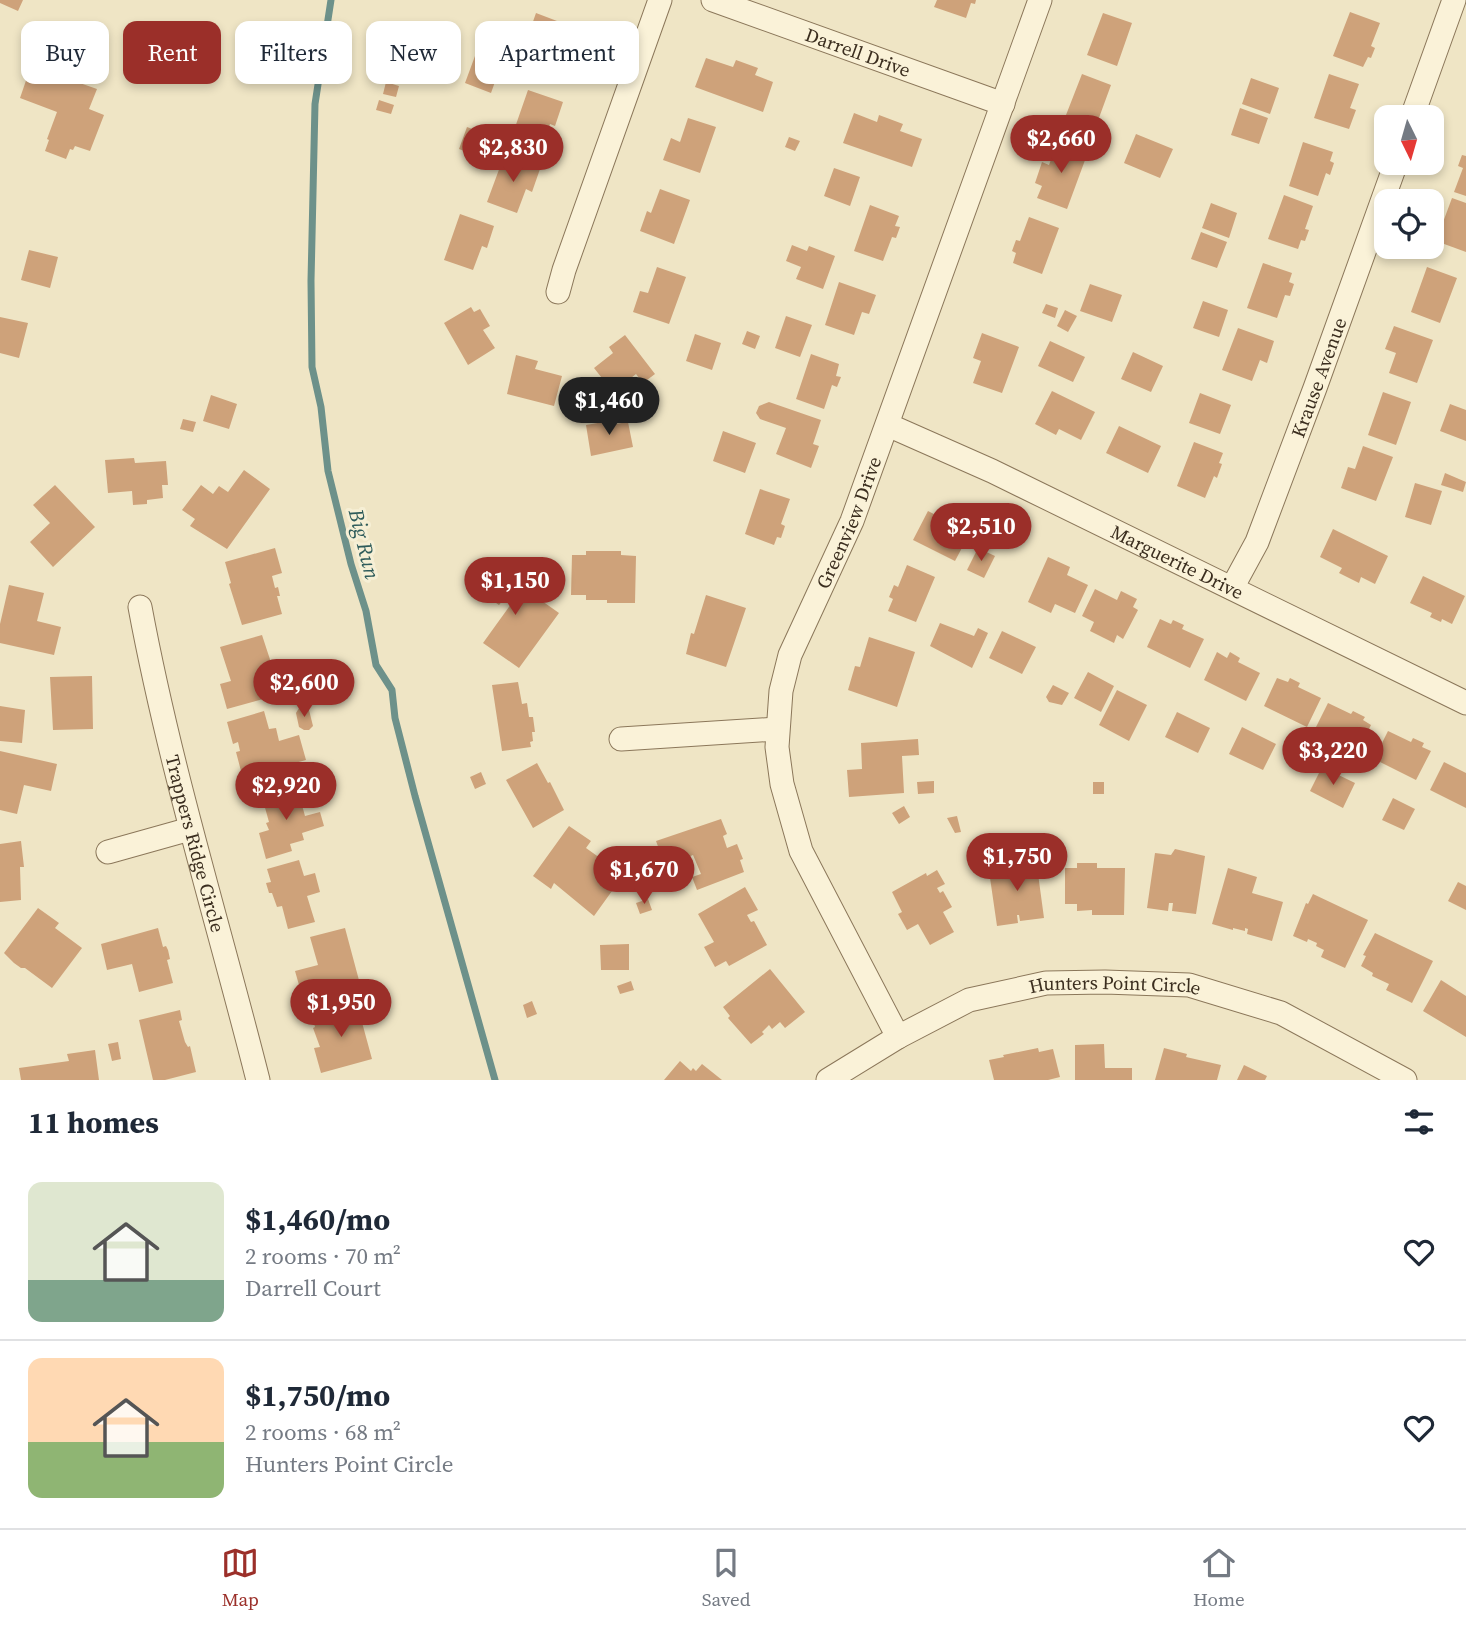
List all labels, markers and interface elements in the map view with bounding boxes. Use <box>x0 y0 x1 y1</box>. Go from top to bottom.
chip: Buy <box>21 21 109 84</box>
chip: Rent <box>123 21 221 84</box>
chip: Filters <box>235 21 352 84</box>
chip: New <box>366 21 461 84</box>
chip: Apartment <box>475 21 639 84</box>
street label: Darrell Drive <box>802 21 914 83</box>
north arrow <box>1374 105 1444 175</box>
map controls <box>1374 105 1444 259</box>
pin: $2,660 <box>1004 116 1118 175</box>
text: $2,660 <box>1026 122 1096 154</box>
pin: $2,830 <box>456 124 570 184</box>
text: $2,830 <box>478 131 548 163</box>
button: locate <box>1374 189 1444 259</box>
street label: Krause Avenue <box>1285 314 1352 441</box>
pin: $1,460 <box>552 378 666 437</box>
text: $1,460 <box>574 384 644 416</box>
street label: Greenview Drive <box>810 453 887 593</box>
pin: $2,510 <box>924 504 1038 563</box>
water label: Big Run <box>342 505 387 582</box>
text: $2,510 <box>946 510 1016 542</box>
street label: Marguerite Drive <box>1107 518 1248 605</box>
pin: $1,150 <box>458 558 572 617</box>
text: $1,150 <box>480 564 550 596</box>
pin: $2,600 <box>247 660 361 719</box>
text: $2,600 <box>269 666 339 698</box>
pin: $3,220 <box>1276 728 1390 787</box>
text: $3,220 <box>1298 734 1368 766</box>
street label: Trappers Ridge Circle <box>160 752 231 935</box>
pin: $2,920 <box>229 762 343 822</box>
text: $2,920 <box>251 769 321 801</box>
pin: $1,750 <box>960 834 1074 893</box>
text: $1,750 <box>982 840 1052 872</box>
pin: $1,670 <box>587 846 701 906</box>
text: $1,670 <box>609 853 679 885</box>
street label: Hunters Point Circle <box>1026 969 1204 1001</box>
pin: $1,950 <box>284 979 398 1039</box>
text: $1,950 <box>306 986 376 1018</box>
text: 11 homes <box>28 1102 159 1143</box>
icon: filters <box>1400 1103 1438 1141</box>
text: $1,460/mo <box>245 1199 390 1240</box>
icon: home <box>84 1210 168 1294</box>
icon: heart <box>1400 1233 1438 1271</box>
text: 2 rooms · 70 m² <box>245 1240 401 1272</box>
text: Darrell Court <box>245 1272 381 1304</box>
text: $1,750/mo <box>245 1375 390 1416</box>
icon: home <box>84 1386 168 1470</box>
icon: heart <box>1400 1409 1438 1447</box>
text: 2 rooms · 68 m² <box>245 1416 401 1448</box>
text: Hunters Point Circle <box>245 1448 454 1480</box>
tab: Map <box>221 1544 259 1612</box>
tab: Saved <box>702 1544 750 1612</box>
tab: Home <box>1193 1544 1245 1612</box>

